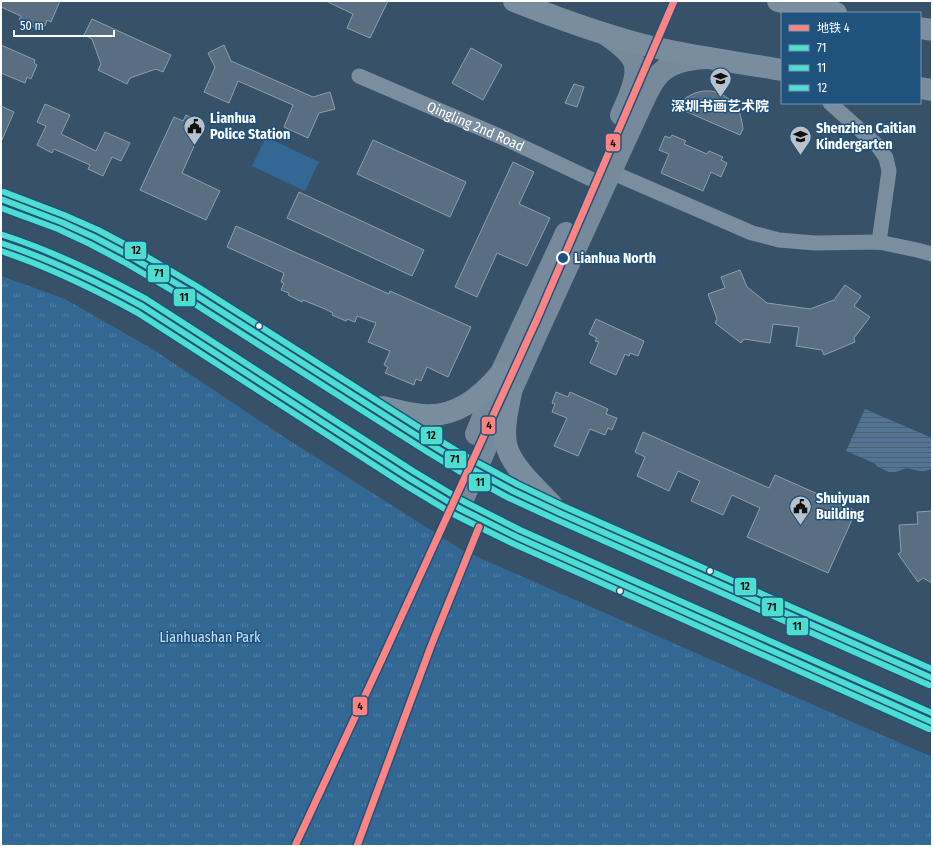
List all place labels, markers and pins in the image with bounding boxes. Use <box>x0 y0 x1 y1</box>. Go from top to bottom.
school or university icon: 深圳书画艺术院 <box>707 65 733 98</box>
place label: 深圳书画艺术院 <box>671 98 769 115</box>
place label: Lianhua Police Station <box>210 110 290 143</box>
public building icon: Lianhua Police Station <box>182 113 208 146</box>
place label: Shenzhen Caitian Kindergarten <box>816 120 916 153</box>
school or university icon: Shenzhen Caitian Kindergarten <box>788 123 814 156</box>
place label: Lianhua North <box>574 250 656 267</box>
marker: Lianhua North <box>556 251 570 265</box>
unlabelled marker <box>254 321 264 331</box>
place label: Shuiyuan Building <box>816 490 870 523</box>
public building icon: Shuiyuan Building <box>787 493 813 526</box>
unlabelled marker <box>705 566 715 576</box>
unlabelled marker <box>615 586 625 596</box>

